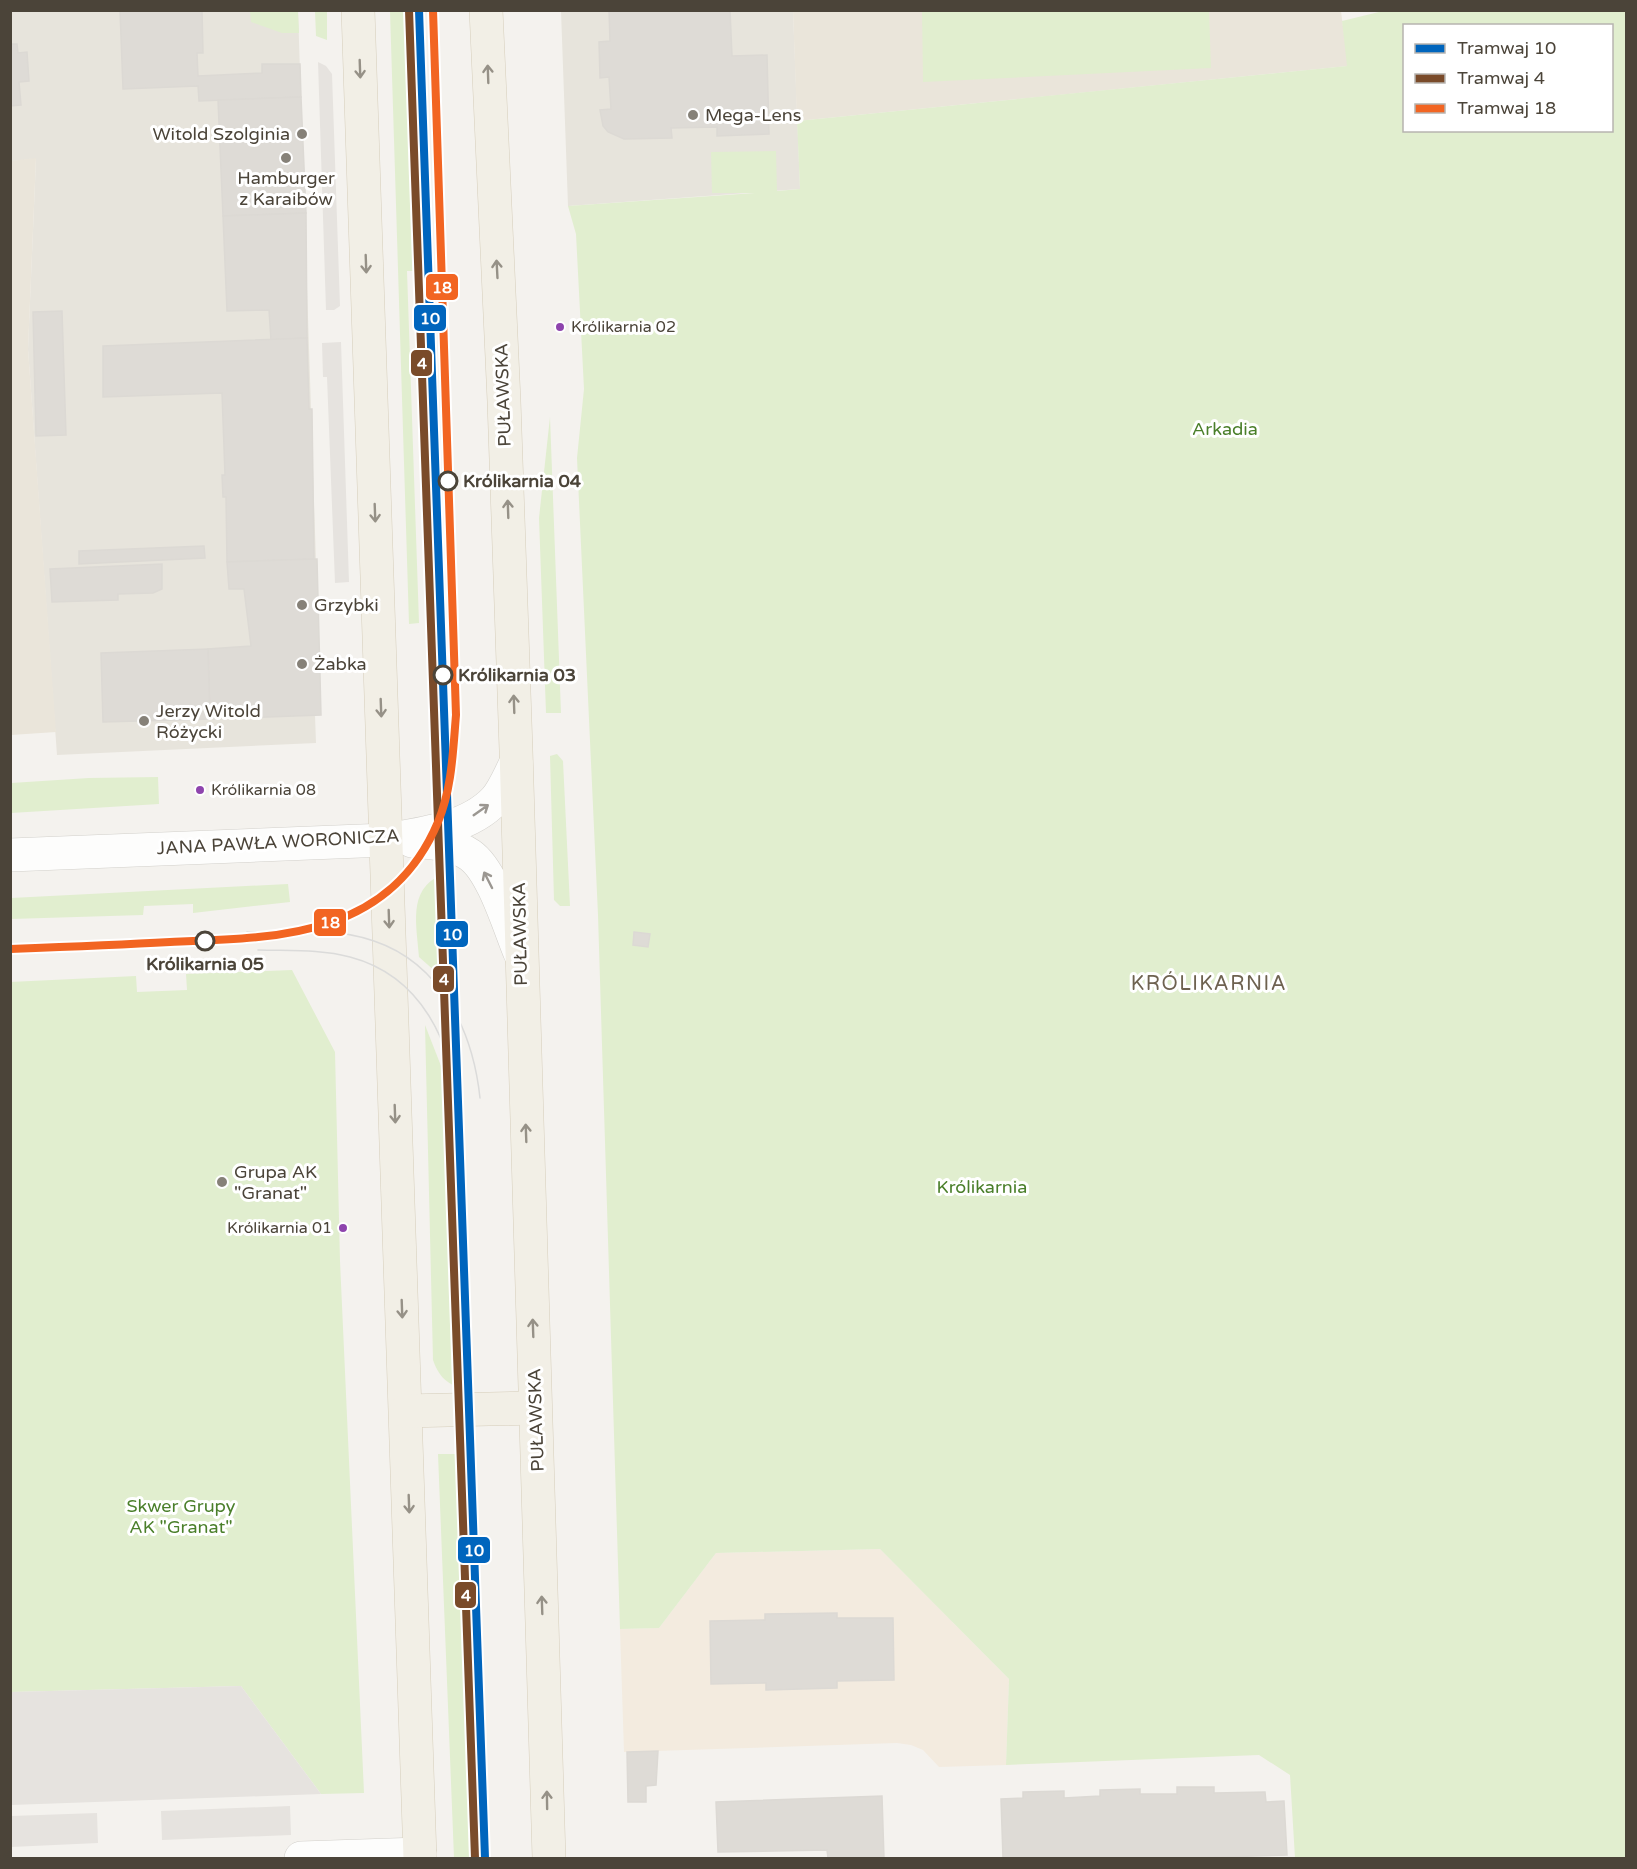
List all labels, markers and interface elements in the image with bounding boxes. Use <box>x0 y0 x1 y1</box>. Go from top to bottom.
legend <box>1403 24 1613 132</box>
text: Tramwaj 10 <box>1457 37 1556 59</box>
one-way arrow <box>355 58 366 78</box>
one-way arrow <box>482 65 494 85</box>
text: Tramwaj 4 <box>1457 67 1545 89</box>
text: Tramwaj 18 <box>1457 97 1556 119</box>
place label: Mega-Lens <box>705 104 801 126</box>
marker: Mega-Lens <box>686 108 700 122</box>
place label: Witold Szolginia <box>152 123 290 145</box>
marker: Witold Szolginia <box>295 127 309 141</box>
marker: Hamburger z Karaibów <box>279 151 293 165</box>
place label: Hamburger z Karaibów <box>237 167 335 210</box>
one-way arrow <box>361 253 372 273</box>
one-way arrow <box>491 259 502 279</box>
line badge: 18 <box>425 273 459 301</box>
text: 18 <box>432 278 452 298</box>
line badge: 10 <box>413 304 447 332</box>
text: 10 <box>420 309 440 329</box>
place label: Królikarnia 02 <box>571 317 676 337</box>
marker: Królikarnia 02 <box>554 321 566 333</box>
street label: PUŁAWSKA <box>490 343 516 447</box>
line badge: 4 <box>410 349 433 377</box>
text: 4 <box>417 354 427 374</box>
park label: Arkadia <box>1192 418 1258 440</box>
place label: Królikarnia 04 <box>463 470 582 492</box>
marker: Królikarnia 04 <box>438 471 458 491</box>
one-way arrow <box>502 500 513 520</box>
one-way arrow <box>370 503 381 523</box>
place label: Grzybki <box>314 594 379 616</box>
marker: Grzybki <box>295 598 309 612</box>
place label: Żabka <box>314 653 367 675</box>
marker: Żabka <box>295 657 309 671</box>
place label: Królikarnia 03 <box>458 664 576 686</box>
marker: Królikarnia 03 <box>433 665 453 685</box>
one-way arrow <box>508 695 520 715</box>
one-way arrow <box>375 698 387 718</box>
place label: Jerzy Witold Różycki <box>156 700 261 743</box>
marker: Jerzy Witold Różycki <box>137 714 151 728</box>
place label: Królikarnia 08 <box>211 780 316 800</box>
marker: Królikarnia 08 <box>194 784 206 796</box>
one-way arrow <box>472 804 488 816</box>
street label: JANA PAWŁA WORONICZA <box>156 825 400 859</box>
one-way arrow <box>482 872 493 890</box>
street label: PUŁAWSKA <box>508 882 532 986</box>
line badge: 18 <box>313 908 347 937</box>
one-way arrow <box>383 909 394 929</box>
text: 18 <box>320 913 340 933</box>
line badge: 10 <box>435 920 469 948</box>
text: 10 <box>442 925 462 945</box>
marker: Królikarnia 05 <box>195 931 215 951</box>
place label: Królikarnia 05 <box>146 953 264 975</box>
line badge: 4 <box>432 965 455 993</box>
text: 4 <box>439 970 449 990</box>
district label: KRÓLIKARNIA <box>1131 971 1287 996</box>
one-way arrow <box>389 1104 400 1124</box>
one-way arrow <box>520 1124 532 1144</box>
place label: Grupa AK "Granat" <box>234 1161 317 1204</box>
marker: Grupa AK "Granat" <box>215 1175 229 1189</box>
park label: Królikarnia <box>937 1176 1027 1198</box>
place label: Królikarnia 01 <box>227 1218 332 1238</box>
marker: Królikarnia 01 <box>337 1222 349 1234</box>
one-way arrow <box>396 1298 407 1318</box>
one-way arrow <box>527 1319 538 1339</box>
street label: PUŁAWSKA <box>523 1368 549 1472</box>
one-way arrow <box>403 1493 414 1513</box>
park label: Skwer Grupy AK "Granat" <box>126 1495 236 1538</box>
line badge: 10 <box>457 1536 491 1564</box>
text: 10 <box>464 1541 484 1561</box>
line badge: 4 <box>454 1581 477 1609</box>
text: 4 <box>461 1586 471 1606</box>
one-way arrow <box>536 1596 548 1616</box>
one-way arrow <box>542 1791 553 1811</box>

